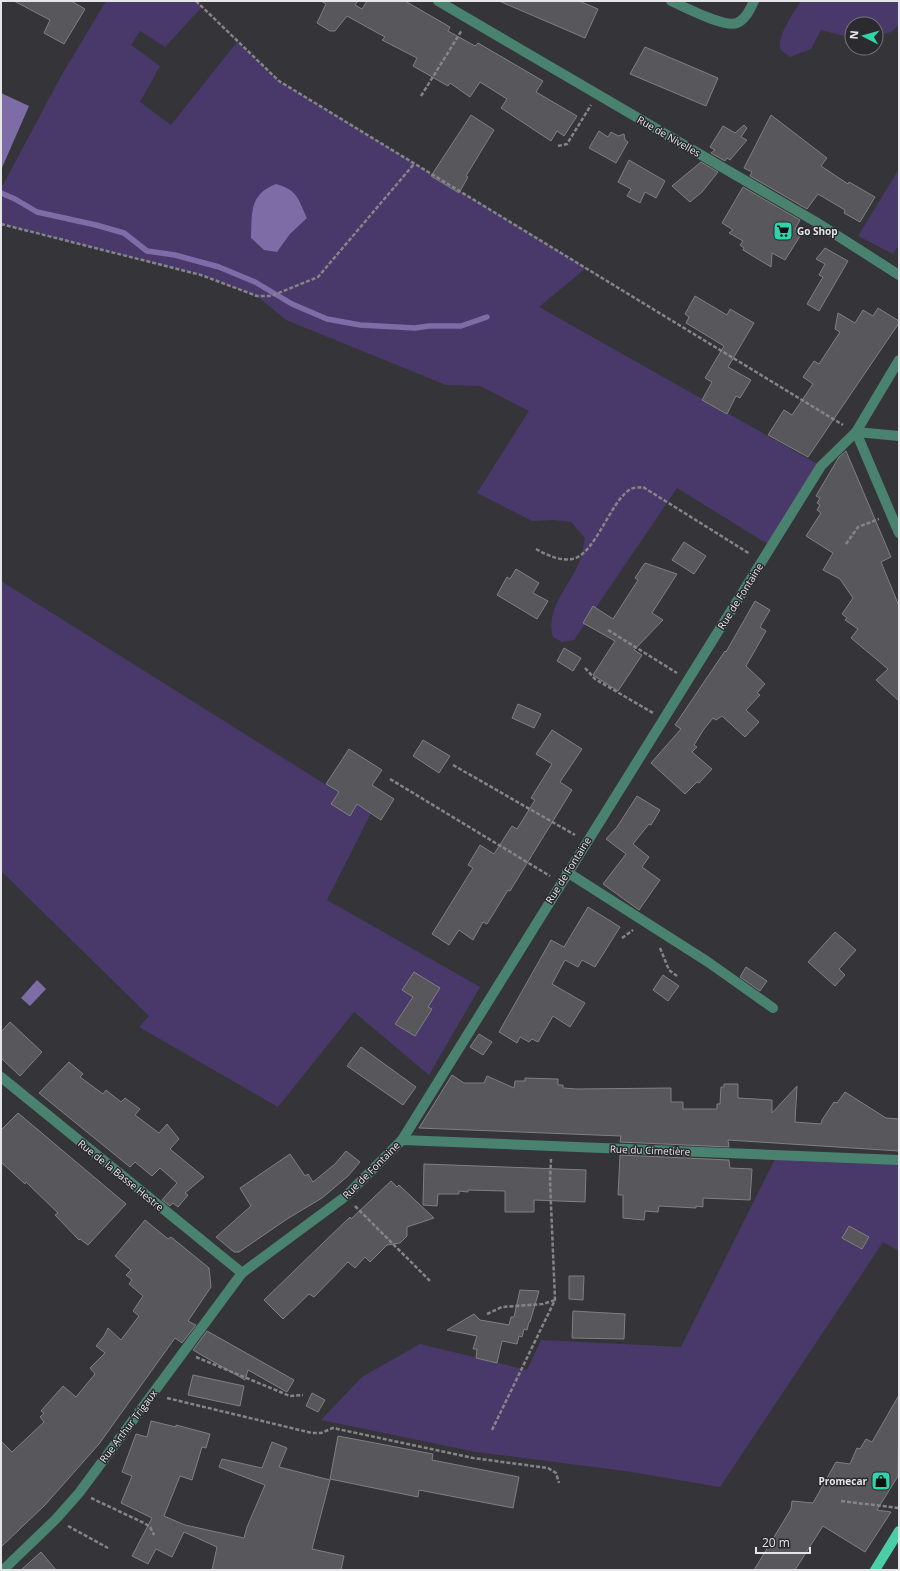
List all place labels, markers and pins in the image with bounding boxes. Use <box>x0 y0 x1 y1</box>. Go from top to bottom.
supermarket icon: Go Shop <box>772 220 794 242</box>
place label: Go Shop <box>797 224 838 238</box>
shop icon: Promecar <box>870 1470 892 1492</box>
place label: Promecar <box>819 1474 867 1488</box>

